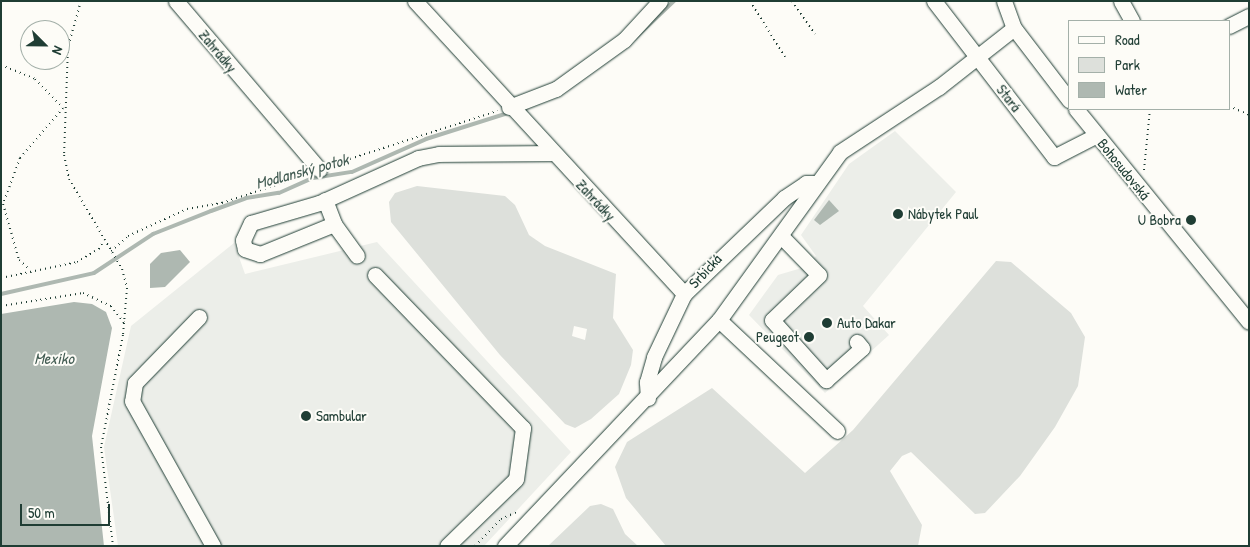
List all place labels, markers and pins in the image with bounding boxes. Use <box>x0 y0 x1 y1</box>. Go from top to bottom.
place label: Nábytek Paul <box>908 205 978 223</box>
marker: Nábytek Paul <box>892 208 904 220</box>
place label: U Bobra <box>1138 211 1181 229</box>
marker: U Bobra <box>1185 214 1197 226</box>
place label: Auto Dakar <box>837 314 896 332</box>
marker: Auto Dakar <box>821 317 833 329</box>
place label: Peugeot <box>756 328 799 346</box>
marker: Peugeot <box>803 331 815 343</box>
place label: Sambular <box>316 407 367 425</box>
marker: Sambular <box>300 410 312 422</box>

